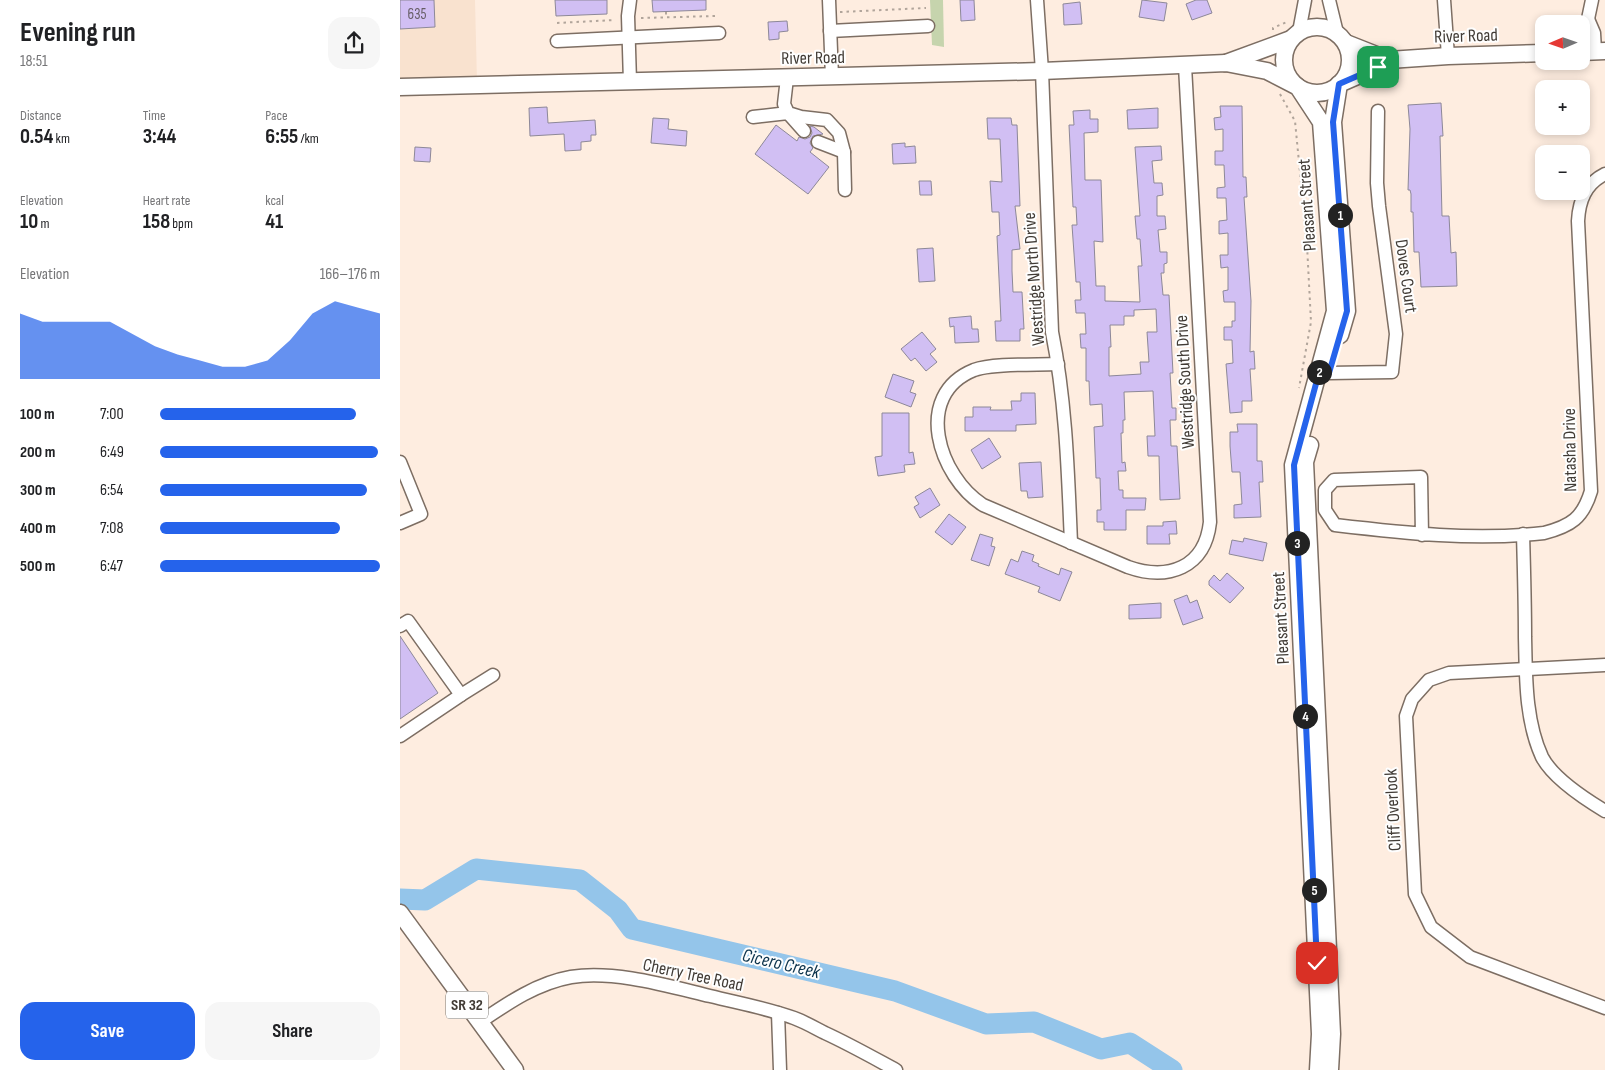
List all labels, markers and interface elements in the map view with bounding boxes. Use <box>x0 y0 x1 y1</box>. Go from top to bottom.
house number: 635 <box>408 5 426 24</box>
north arrow <box>1535 15 1590 70</box>
map controls <box>1535 15 1590 200</box>
text: Evening run <box>20 16 136 49</box>
button: share <box>328 17 380 69</box>
street label: River Road <box>1434 24 1498 48</box>
pin <box>1357 46 1399 88</box>
street label: River Road <box>781 47 845 69</box>
text: 18:51 <box>20 52 48 71</box>
icon: arrive <box>1364 53 1392 81</box>
button: + <box>1535 80 1590 135</box>
text: Distance <box>20 107 61 124</box>
text: Time <box>143 107 166 124</box>
text: Pace <box>265 107 288 124</box>
text: 0.54 <box>20 124 53 149</box>
text: 3:44 <box>143 124 176 149</box>
text: 6:55 <box>265 124 298 149</box>
text: km <box>53 130 70 147</box>
text: /km <box>298 130 319 147</box>
button: − <box>1535 145 1590 200</box>
street label: Pleasant Street <box>1293 158 1321 252</box>
text: Elevation <box>20 192 63 209</box>
text: Heart rate <box>143 192 190 209</box>
text: kcal <box>265 192 284 209</box>
pin: 1 <box>1328 202 1352 228</box>
text: 1 <box>1338 207 1343 224</box>
text: 10 <box>20 209 38 234</box>
text: 158 <box>143 209 170 234</box>
text: 41 <box>265 209 283 234</box>
street label: Westridge North Drive <box>1019 212 1049 346</box>
text: m <box>38 215 49 232</box>
text: bpm <box>170 215 193 232</box>
street label: Doves Court <box>1390 238 1422 315</box>
text: Elevation <box>20 265 69 284</box>
text: 166–176 m <box>320 265 380 284</box>
street label: Westridge South Drive <box>1171 315 1199 449</box>
pin: 2 <box>1306 360 1332 384</box>
text: 2 <box>1316 364 1323 381</box>
text: 100 m <box>20 405 55 424</box>
text: 7:00 <box>100 405 124 424</box>
street label: Natasha Drive <box>1559 408 1581 492</box>
text: 200 m <box>20 443 55 462</box>
text: 6:49 <box>100 443 124 462</box>
text: 300 m <box>20 481 56 500</box>
text: 6:54 <box>100 481 123 500</box>
text: 400 m <box>20 519 56 538</box>
text: 7:08 <box>100 519 123 538</box>
pin: 3 <box>1284 530 1310 556</box>
text: 3 <box>1294 535 1301 552</box>
text: 500 m <box>20 557 55 576</box>
text: 6:47 <box>100 557 123 576</box>
street label: Pleasant Street <box>1268 571 1294 665</box>
pin: 4 <box>1292 704 1318 728</box>
text: 4 <box>1302 708 1309 725</box>
street label: Cliff Overlook <box>1380 768 1406 852</box>
pin: 5 <box>1302 878 1326 902</box>
text: 5 <box>1311 882 1318 899</box>
pin <box>1296 942 1338 984</box>
water label: Cicero Creek <box>740 944 823 984</box>
icon: check <box>1303 949 1331 977</box>
street label: Cherry Tree Road <box>641 954 745 996</box>
road number: SR 32 <box>446 992 488 1018</box>
button: Save <box>20 1002 195 1060</box>
button: Share <box>205 1002 380 1060</box>

